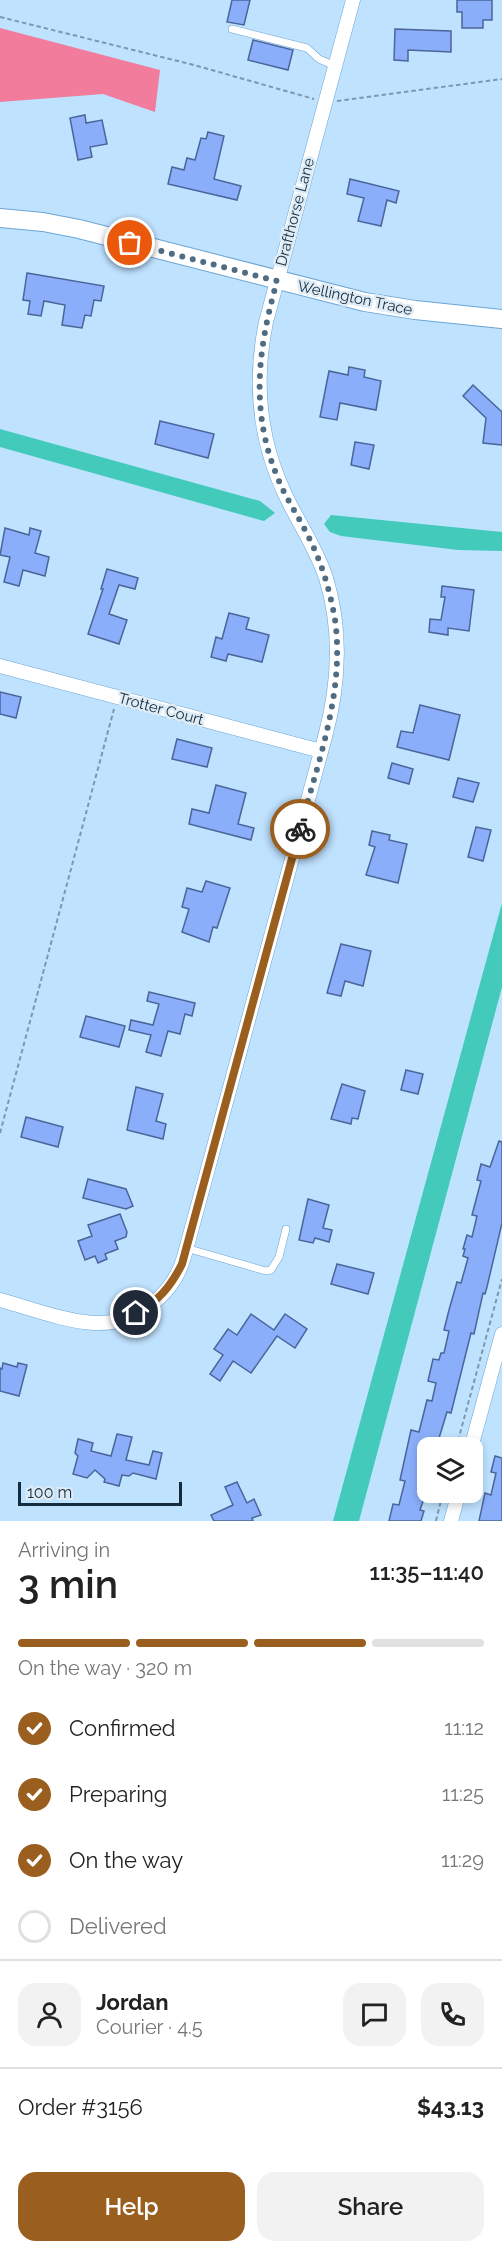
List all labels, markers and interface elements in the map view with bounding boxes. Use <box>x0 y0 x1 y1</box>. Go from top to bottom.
street label: Drafthorse Lane <box>272 156 318 268</box>
pin <box>104 217 155 268</box>
icon: bag <box>113 226 146 259</box>
street label: Wellington Trace <box>296 277 414 319</box>
street label: Trotter Court <box>116 689 206 729</box>
courier <box>270 799 330 859</box>
icon: bike <box>284 813 317 846</box>
pin <box>110 1287 161 1338</box>
icon: home <box>119 1296 152 1329</box>
map controls <box>417 1437 483 1503</box>
button: layers <box>417 1437 483 1503</box>
scale bar <box>18 1479 182 1506</box>
text: 100 m <box>27 1483 72 1502</box>
text: Arriving in <box>18 1538 110 1562</box>
text: 11:35–11:40 <box>370 1559 484 1585</box>
text: 3 min <box>18 1561 118 1607</box>
text: On the way · 320 m <box>18 1656 192 1680</box>
icon: check <box>18 1712 51 1745</box>
text: Confirmed <box>69 1715 176 1741</box>
text: 11:12 <box>444 1716 484 1740</box>
icon: check <box>18 1778 51 1811</box>
text: Preparing <box>69 1781 167 1807</box>
text: 11:25 <box>442 1782 484 1806</box>
icon: check <box>18 1844 51 1877</box>
text: On the way <box>69 1847 183 1873</box>
text: 11:29 <box>441 1848 484 1872</box>
text: Delivered <box>69 1913 167 1939</box>
button: person <box>18 1983 81 2046</box>
button: chat <box>343 1983 406 2046</box>
button: phone <box>421 1983 484 2046</box>
text: Jordan <box>96 1989 168 2015</box>
text: Courier · 4.5 <box>96 2015 203 2039</box>
text: Order #3156 <box>18 2094 143 2120</box>
text: $43.13 <box>417 2094 484 2120</box>
button: Help <box>18 2172 245 2241</box>
button: Share <box>257 2172 484 2241</box>

